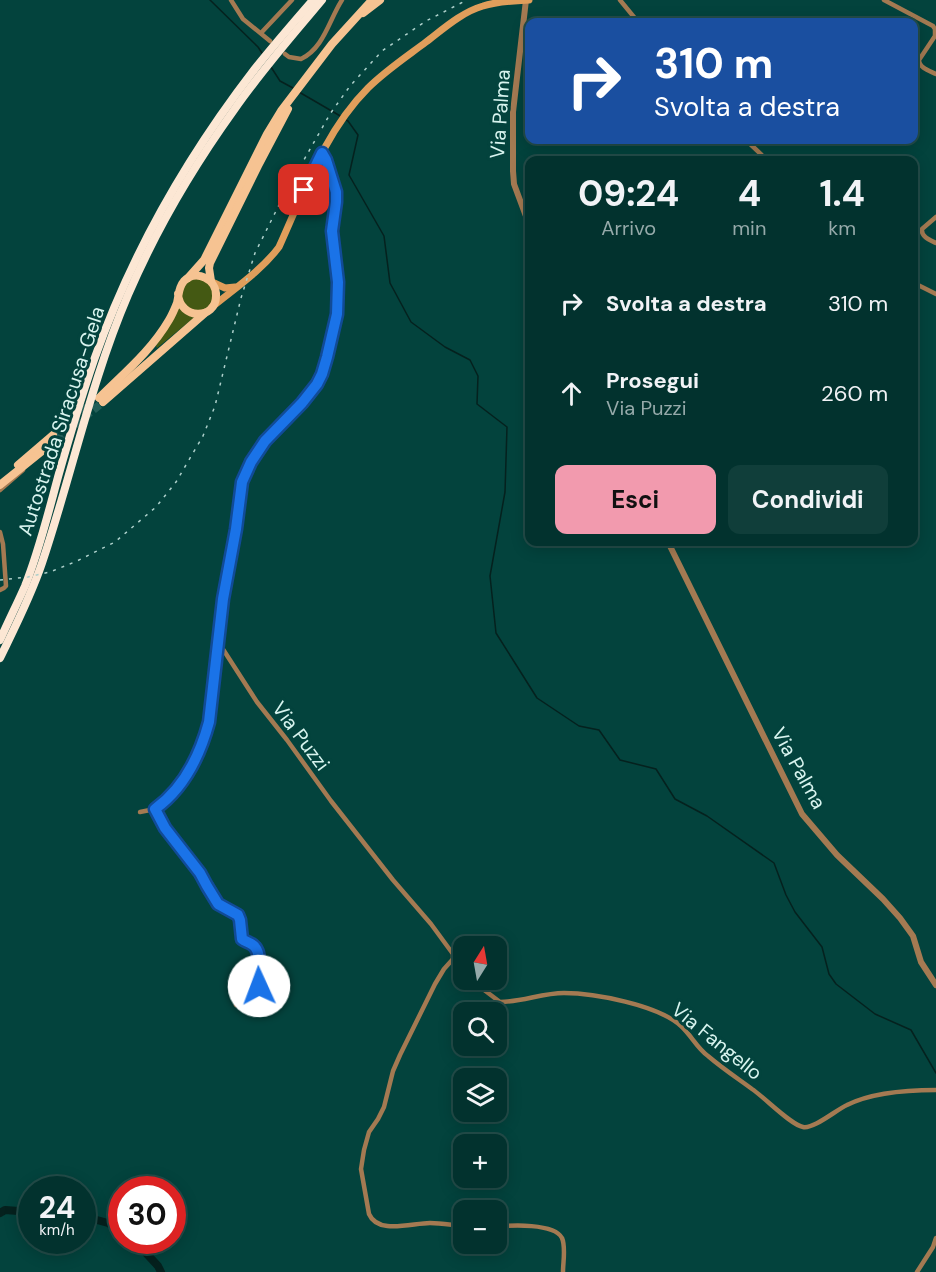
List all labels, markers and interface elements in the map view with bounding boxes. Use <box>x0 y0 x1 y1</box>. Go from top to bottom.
text: 310 m <box>654 36 773 91</box>
icon: right <box>555 42 633 120</box>
street label: Via Palma <box>484 68 516 160</box>
text: Svolta a destra <box>654 89 840 124</box>
pin <box>278 164 329 215</box>
text: 09:24 <box>578 170 679 217</box>
text: 4 <box>738 170 761 217</box>
text: 1.4 <box>819 170 865 217</box>
icon: arrive <box>287 173 320 206</box>
text: Arrivo <box>601 215 656 241</box>
text: min <box>732 215 766 241</box>
text: km <box>828 215 856 241</box>
icon: right <box>555 287 588 320</box>
text: Svolta a destra <box>606 289 767 318</box>
text: 310 m <box>828 289 888 318</box>
street label: Autostrada Siracusa-Gela <box>12 303 110 539</box>
text: Prosegui <box>606 366 699 395</box>
icon: ahead <box>555 377 588 410</box>
text: 260 m <box>821 379 888 408</box>
text: Via Puzzi <box>606 395 687 421</box>
button: Esci <box>555 465 716 534</box>
button: Condividi <box>728 465 888 534</box>
street label: Via Puzzi <box>266 696 336 776</box>
street label: Via Palma <box>766 723 832 813</box>
north arrow <box>453 936 507 990</box>
map controls <box>453 936 507 1254</box>
position arrow <box>227 954 291 1018</box>
street label: Via Fangello <box>666 996 768 1086</box>
button: search <box>453 1002 507 1056</box>
button: layers <box>453 1068 507 1122</box>
button: + <box>453 1134 507 1188</box>
speed limit sign: 30 <box>108 1176 186 1254</box>
text: 24 <box>39 1188 75 1227</box>
button: − <box>453 1200 507 1254</box>
text: km/h <box>39 1220 75 1240</box>

